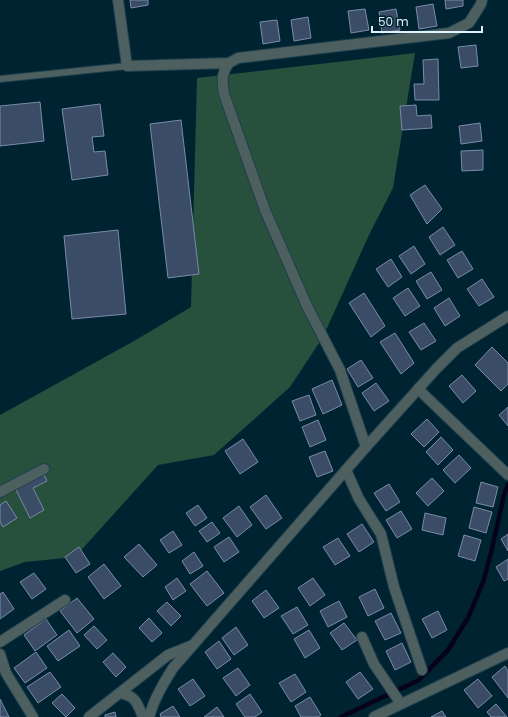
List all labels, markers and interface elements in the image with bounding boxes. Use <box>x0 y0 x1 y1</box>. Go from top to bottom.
scale bar <box>372 8 482 34</box>
text: 50 m <box>378 13 409 30</box>

